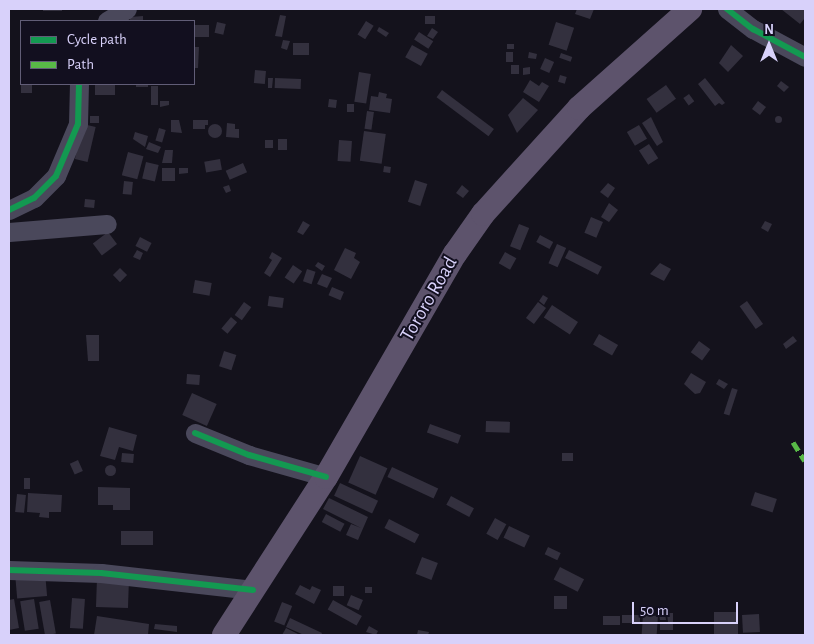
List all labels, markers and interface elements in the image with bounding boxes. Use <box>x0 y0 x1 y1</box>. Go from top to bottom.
legend <box>20 20 195 85</box>
north arrow <box>744 20 794 70</box>
text: N <box>764 23 774 37</box>
text: Cycle path <box>67 32 127 47</box>
text: Path <box>67 57 94 72</box>
street label: Tororo Road <box>395 253 463 345</box>
scale bar <box>634 592 740 624</box>
text: 50 m <box>640 603 669 618</box>

